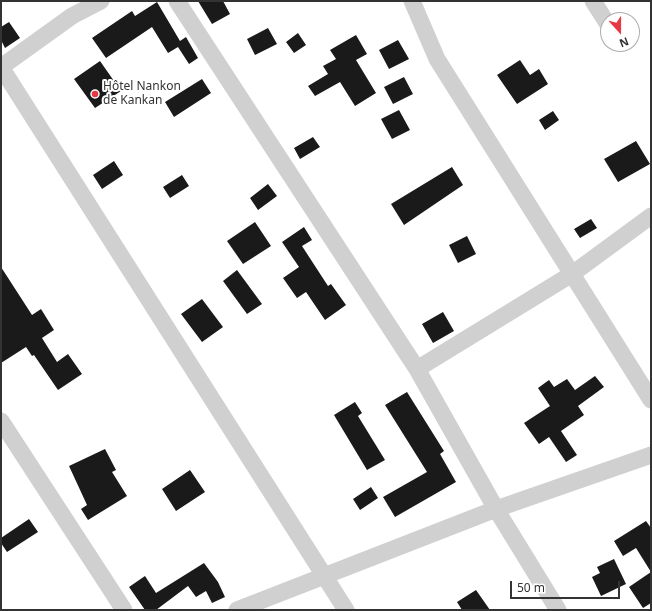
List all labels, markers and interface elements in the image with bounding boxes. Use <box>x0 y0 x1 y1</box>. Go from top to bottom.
north arrow <box>600 12 640 52</box>
text: N <box>617 34 631 51</box>
place label: Hôtel Nankon de Kankan <box>103 80 181 108</box>
marker: Hôtel Nankon de Kankan <box>90 89 100 99</box>
scale bar <box>512 573 622 599</box>
text: 50 m <box>517 579 545 596</box>

